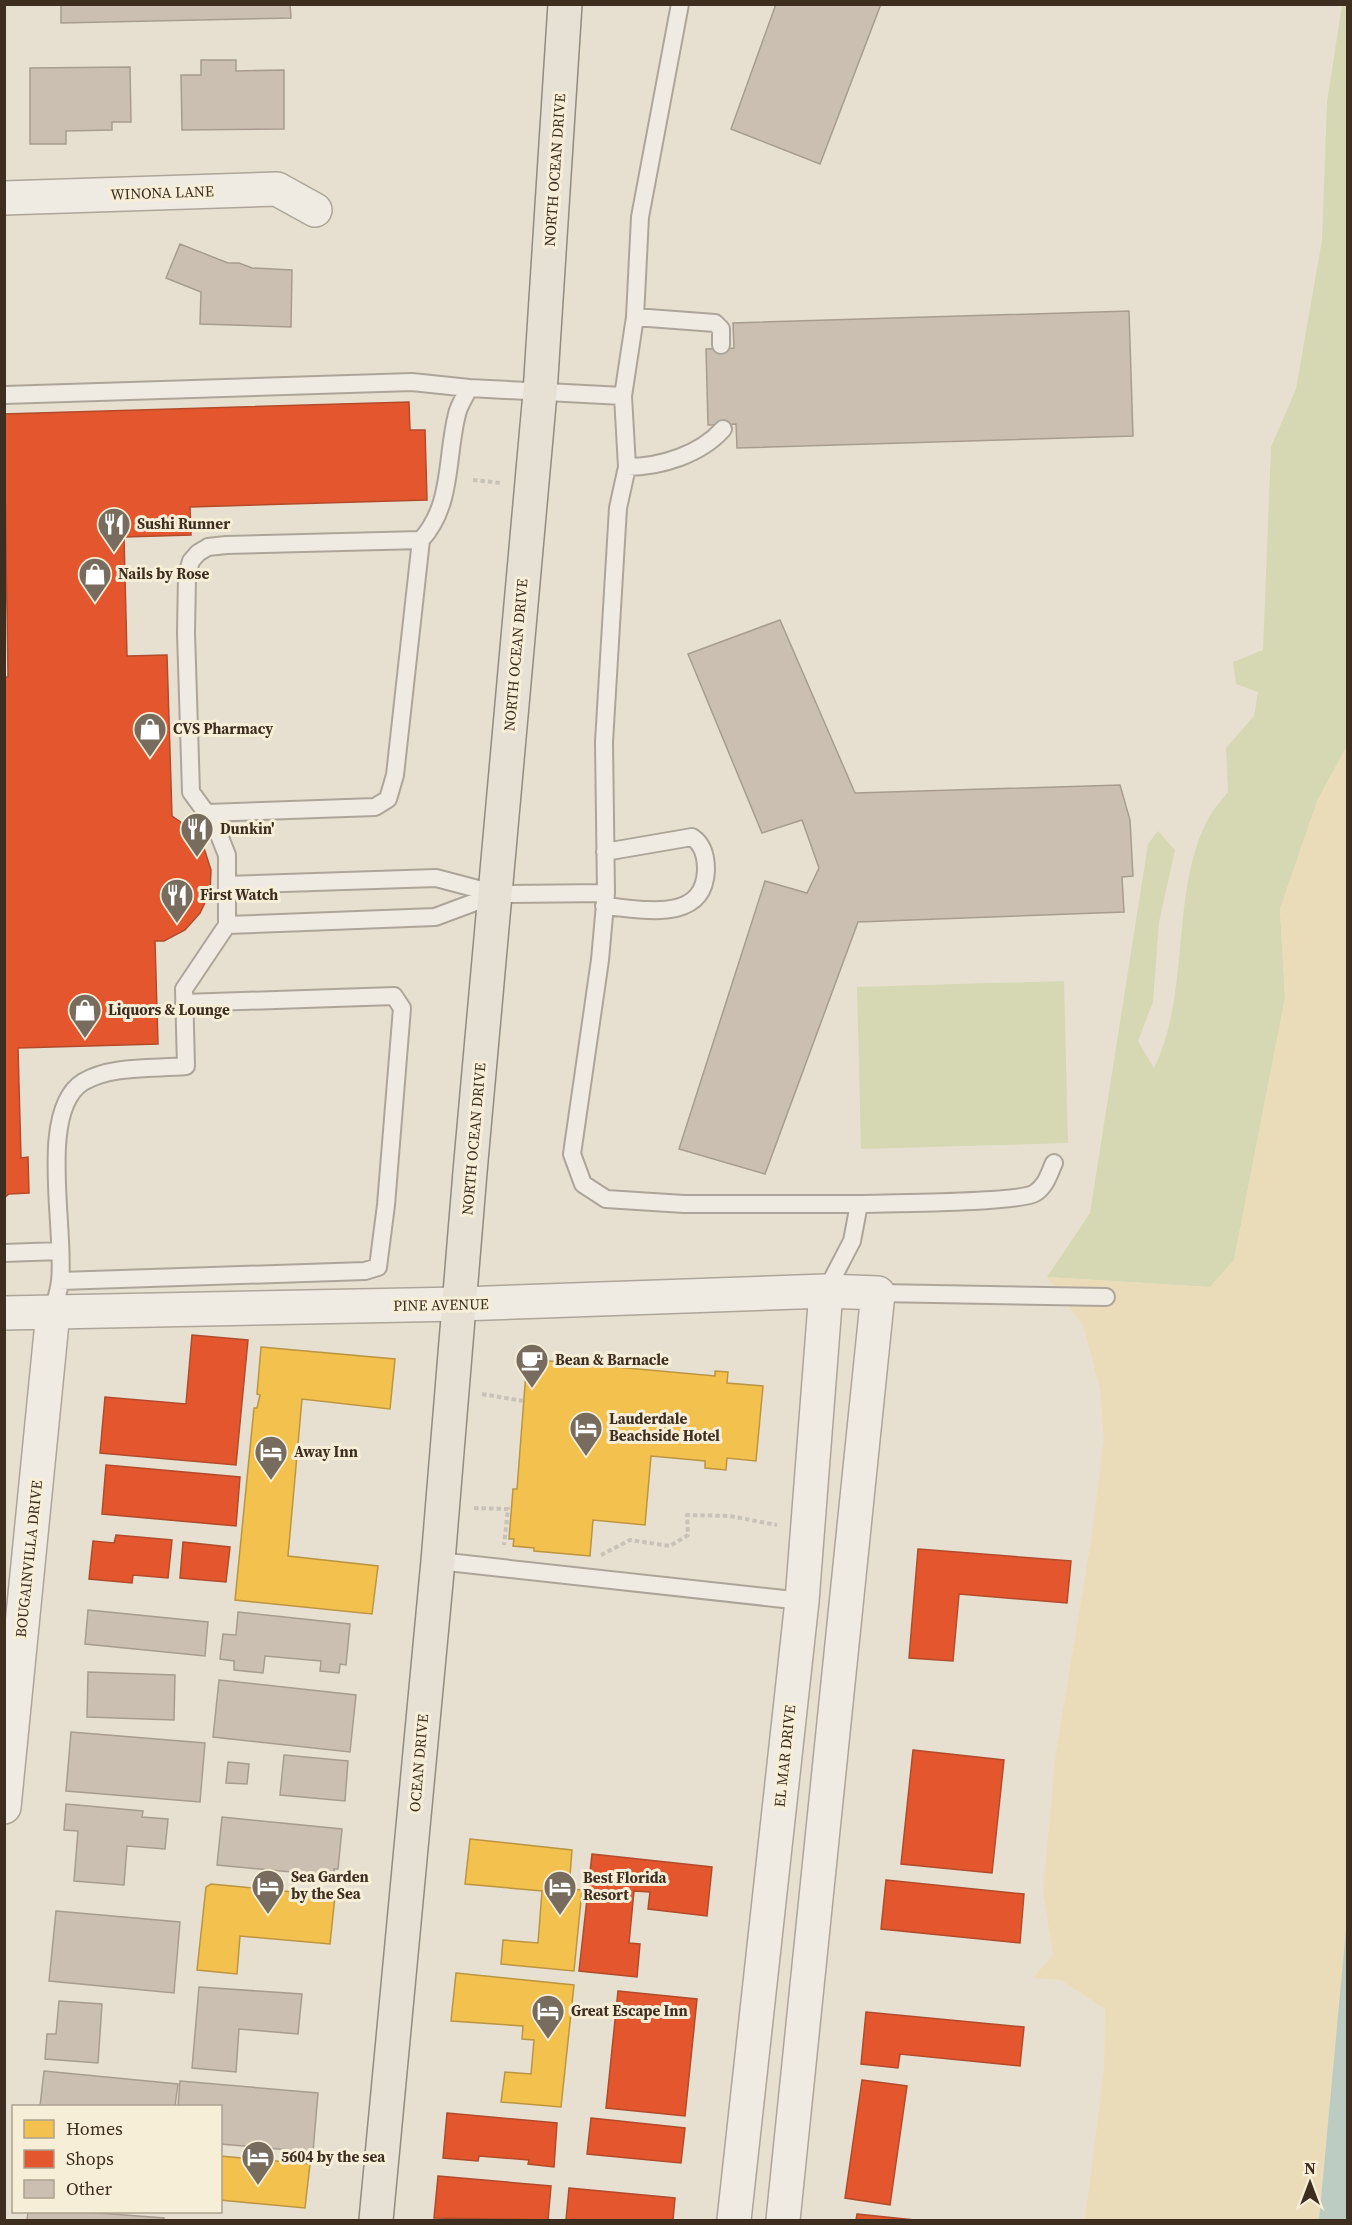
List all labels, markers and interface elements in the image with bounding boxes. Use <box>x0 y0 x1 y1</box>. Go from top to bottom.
street label: NORTH OCEAN DRIVE <box>539 93 570 247</box>
street label: WINONA LANE <box>110 180 214 205</box>
restaurant icon: Sushi Runner <box>96 506 132 553</box>
place label: Sushi Runner <box>137 513 230 534</box>
shop icon: Nails by Rose <box>77 556 113 603</box>
place label: Nails by Rose <box>118 563 209 584</box>
street label: NORTH OCEAN DRIVE <box>498 578 533 732</box>
shop icon: CVS Pharmacy <box>132 711 168 758</box>
place label: CVS Pharmacy <box>173 718 273 739</box>
restaurant icon: Dunkin' <box>179 811 215 858</box>
place label: Dunkin' <box>220 818 275 839</box>
restaurant icon: First Watch <box>159 877 195 924</box>
place label: First Watch <box>200 884 278 905</box>
shop icon: Liquors & Lounge <box>67 992 103 1039</box>
place label: Liquors & Lounge <box>108 999 230 1020</box>
street label: NORTH OCEAN DRIVE <box>456 1062 491 1216</box>
street label: PINE AVENUE <box>393 1293 489 1316</box>
cafe icon: Bean & Barnacle <box>514 1342 550 1389</box>
place label: Bean & Barnacle <box>555 1349 669 1370</box>
place label: Lauderdale Beachside Hotel <box>609 1408 720 1446</box>
hotel icon: Lauderdale Beachside Hotel <box>568 1410 604 1457</box>
hotel icon: Away Inn <box>253 1434 289 1481</box>
place label: Away Inn <box>294 1441 358 1462</box>
street label: BOUGAINVILLA DRIVE <box>10 1479 47 1639</box>
street label: EL MAR DRIVE <box>769 1704 800 1808</box>
street label: OCEAN DRIVE <box>404 1713 433 1813</box>
place label: Sea Garden by the Sea <box>291 1866 369 1904</box>
place label: Best Florida Resort <box>583 1867 667 1905</box>
hotel icon: Sea Garden by the Sea <box>250 1868 286 1915</box>
hotel icon: Best Florida Resort <box>542 1869 578 1916</box>
hotel icon: Great Escape Inn <box>530 1993 566 2040</box>
place label: Great Escape Inn <box>571 2000 688 2021</box>
legend <box>12 2105 222 2213</box>
text: Homes <box>66 2116 123 2141</box>
hotel icon: 5604 by the sea <box>240 2139 276 2186</box>
text: Shops <box>66 2146 114 2171</box>
place label: 5604 by the sea <box>281 2146 386 2167</box>
north arrow <box>1280 2153 1340 2213</box>
text: N <box>1304 2157 1316 2179</box>
text: Other <box>66 2176 113 2201</box>

